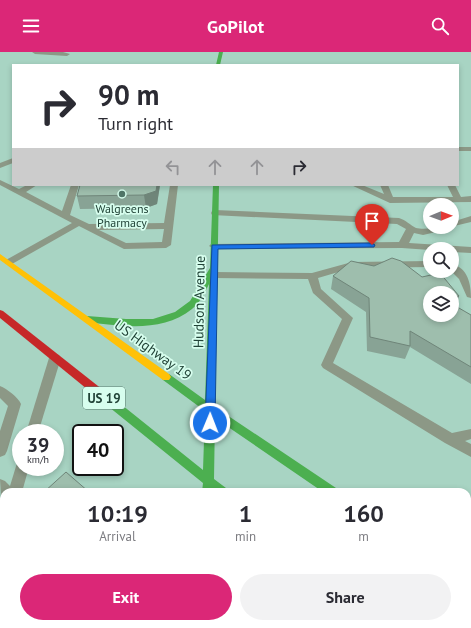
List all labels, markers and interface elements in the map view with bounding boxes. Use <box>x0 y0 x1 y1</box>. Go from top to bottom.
icon: menu <box>20 15 42 37</box>
text: GoPilot <box>207 15 264 38</box>
icon: search <box>429 15 451 37</box>
text: 90 m <box>98 76 159 113</box>
icon: right <box>32 80 84 132</box>
text: Turn right <box>98 112 173 135</box>
icon: left <box>162 156 184 178</box>
icon: ahead <box>204 156 226 178</box>
icon: ahead <box>246 156 268 178</box>
icon: right <box>288 156 310 178</box>
marker: Walgreens Pharmacy <box>117 189 127 199</box>
north arrow <box>423 198 459 234</box>
map controls <box>423 198 459 322</box>
place label: Walgreens Pharmacy <box>95 201 149 230</box>
pin <box>355 204 389 245</box>
icon: arrive <box>361 210 383 232</box>
button: search <box>423 242 459 278</box>
street label: Hudson Avenue <box>189 256 209 348</box>
button: layers <box>423 286 459 322</box>
street label: US Highway 19 <box>111 316 195 384</box>
road number: US 19 <box>83 387 125 409</box>
position arrow <box>189 402 231 444</box>
speed limit sign: 40 <box>72 424 124 476</box>
text: 39 <box>27 432 49 458</box>
text: km/h <box>27 453 49 466</box>
text: 10:19 <box>87 498 148 529</box>
text: 1 <box>239 498 252 529</box>
text: 160 <box>343 498 384 529</box>
text: Arrival <box>99 528 136 545</box>
text: min <box>235 528 256 545</box>
text: m <box>358 528 369 545</box>
button: Exit <box>20 574 232 620</box>
button: Share <box>240 574 451 620</box>

